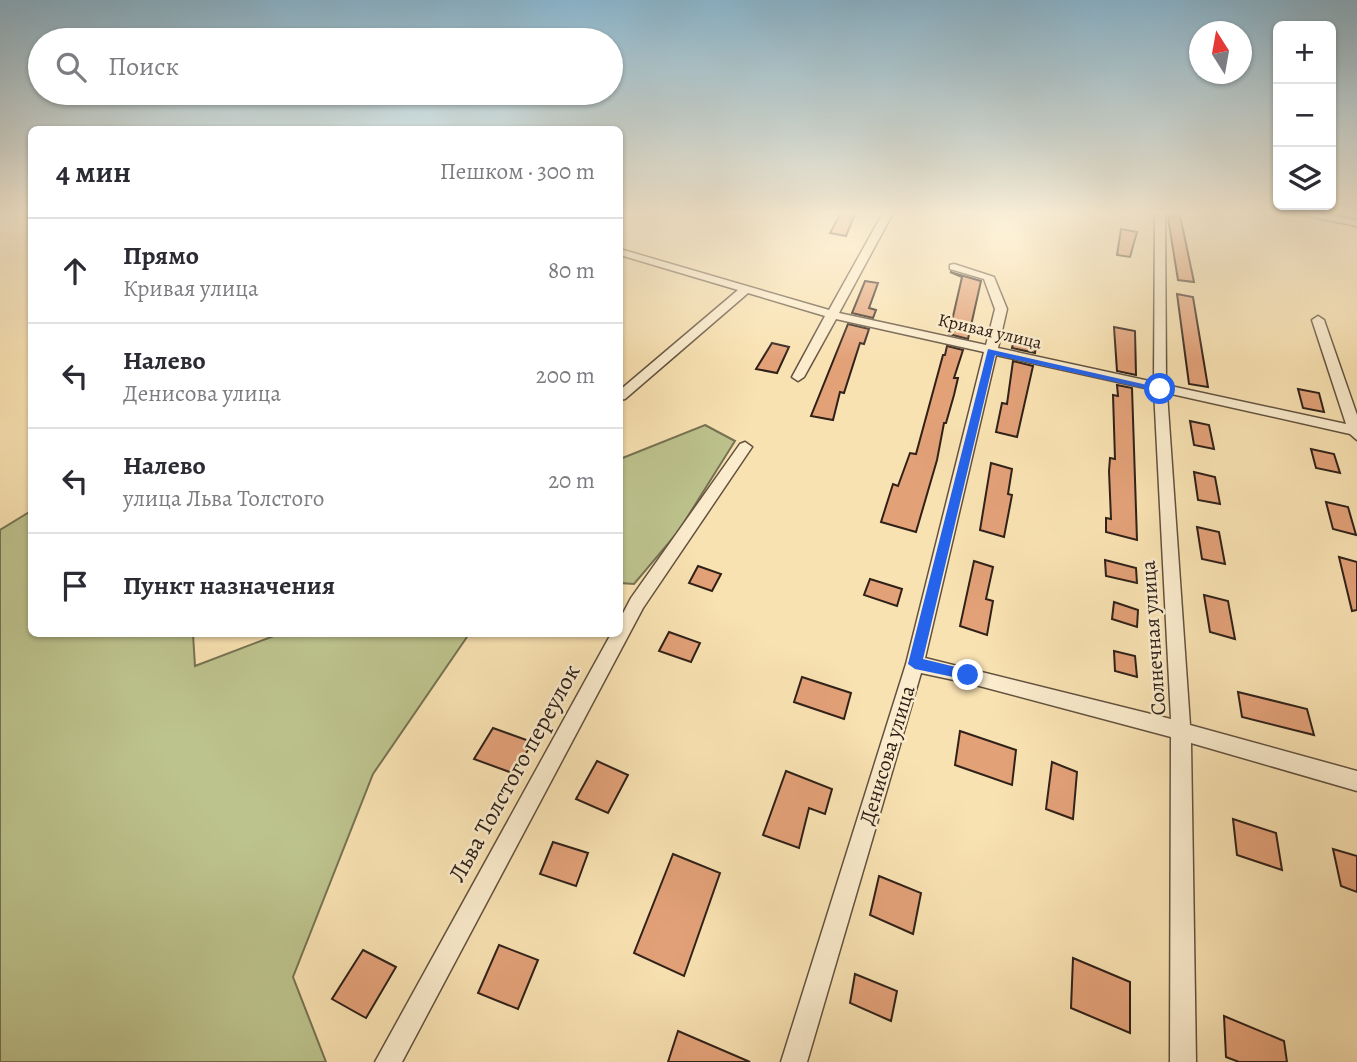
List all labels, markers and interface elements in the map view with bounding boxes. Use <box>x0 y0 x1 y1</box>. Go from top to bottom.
north arrow <box>1189 21 1252 84</box>
map controls <box>1273 21 1336 210</box>
button: + <box>1273 21 1336 84</box>
search box <box>28 28 623 105</box>
icon: search <box>52 48 90 86</box>
text: Поиск <box>108 49 179 84</box>
button: − <box>1273 84 1336 147</box>
button: layers <box>1273 147 1336 210</box>
text: 4 мин <box>56 152 131 192</box>
text: Пешком · 300 m <box>440 156 595 187</box>
text: Прямо <box>123 238 199 273</box>
icon: ahead <box>56 252 94 290</box>
text: 80 m <box>548 255 595 286</box>
text: Кривая улица <box>123 273 259 304</box>
street label: Кривая улица <box>936 307 1045 355</box>
text: Налево <box>123 343 206 378</box>
icon: left <box>56 357 94 395</box>
text: 200 m <box>536 360 595 391</box>
route start <box>1144 373 1175 404</box>
text: Денисова улица <box>123 378 281 409</box>
text: Налево <box>123 448 206 483</box>
icon: left <box>56 462 94 500</box>
text: 20 m <box>548 465 595 496</box>
text: улица Льва Толстого <box>123 483 324 514</box>
street label: Солнечная улица <box>1134 559 1172 717</box>
icon: arrive <box>56 567 94 605</box>
text: Пункт назначения <box>123 568 335 603</box>
street label: Льва Толстого переулок <box>441 658 587 888</box>
route end <box>952 659 983 690</box>
street label: Денисова улица <box>853 682 922 828</box>

